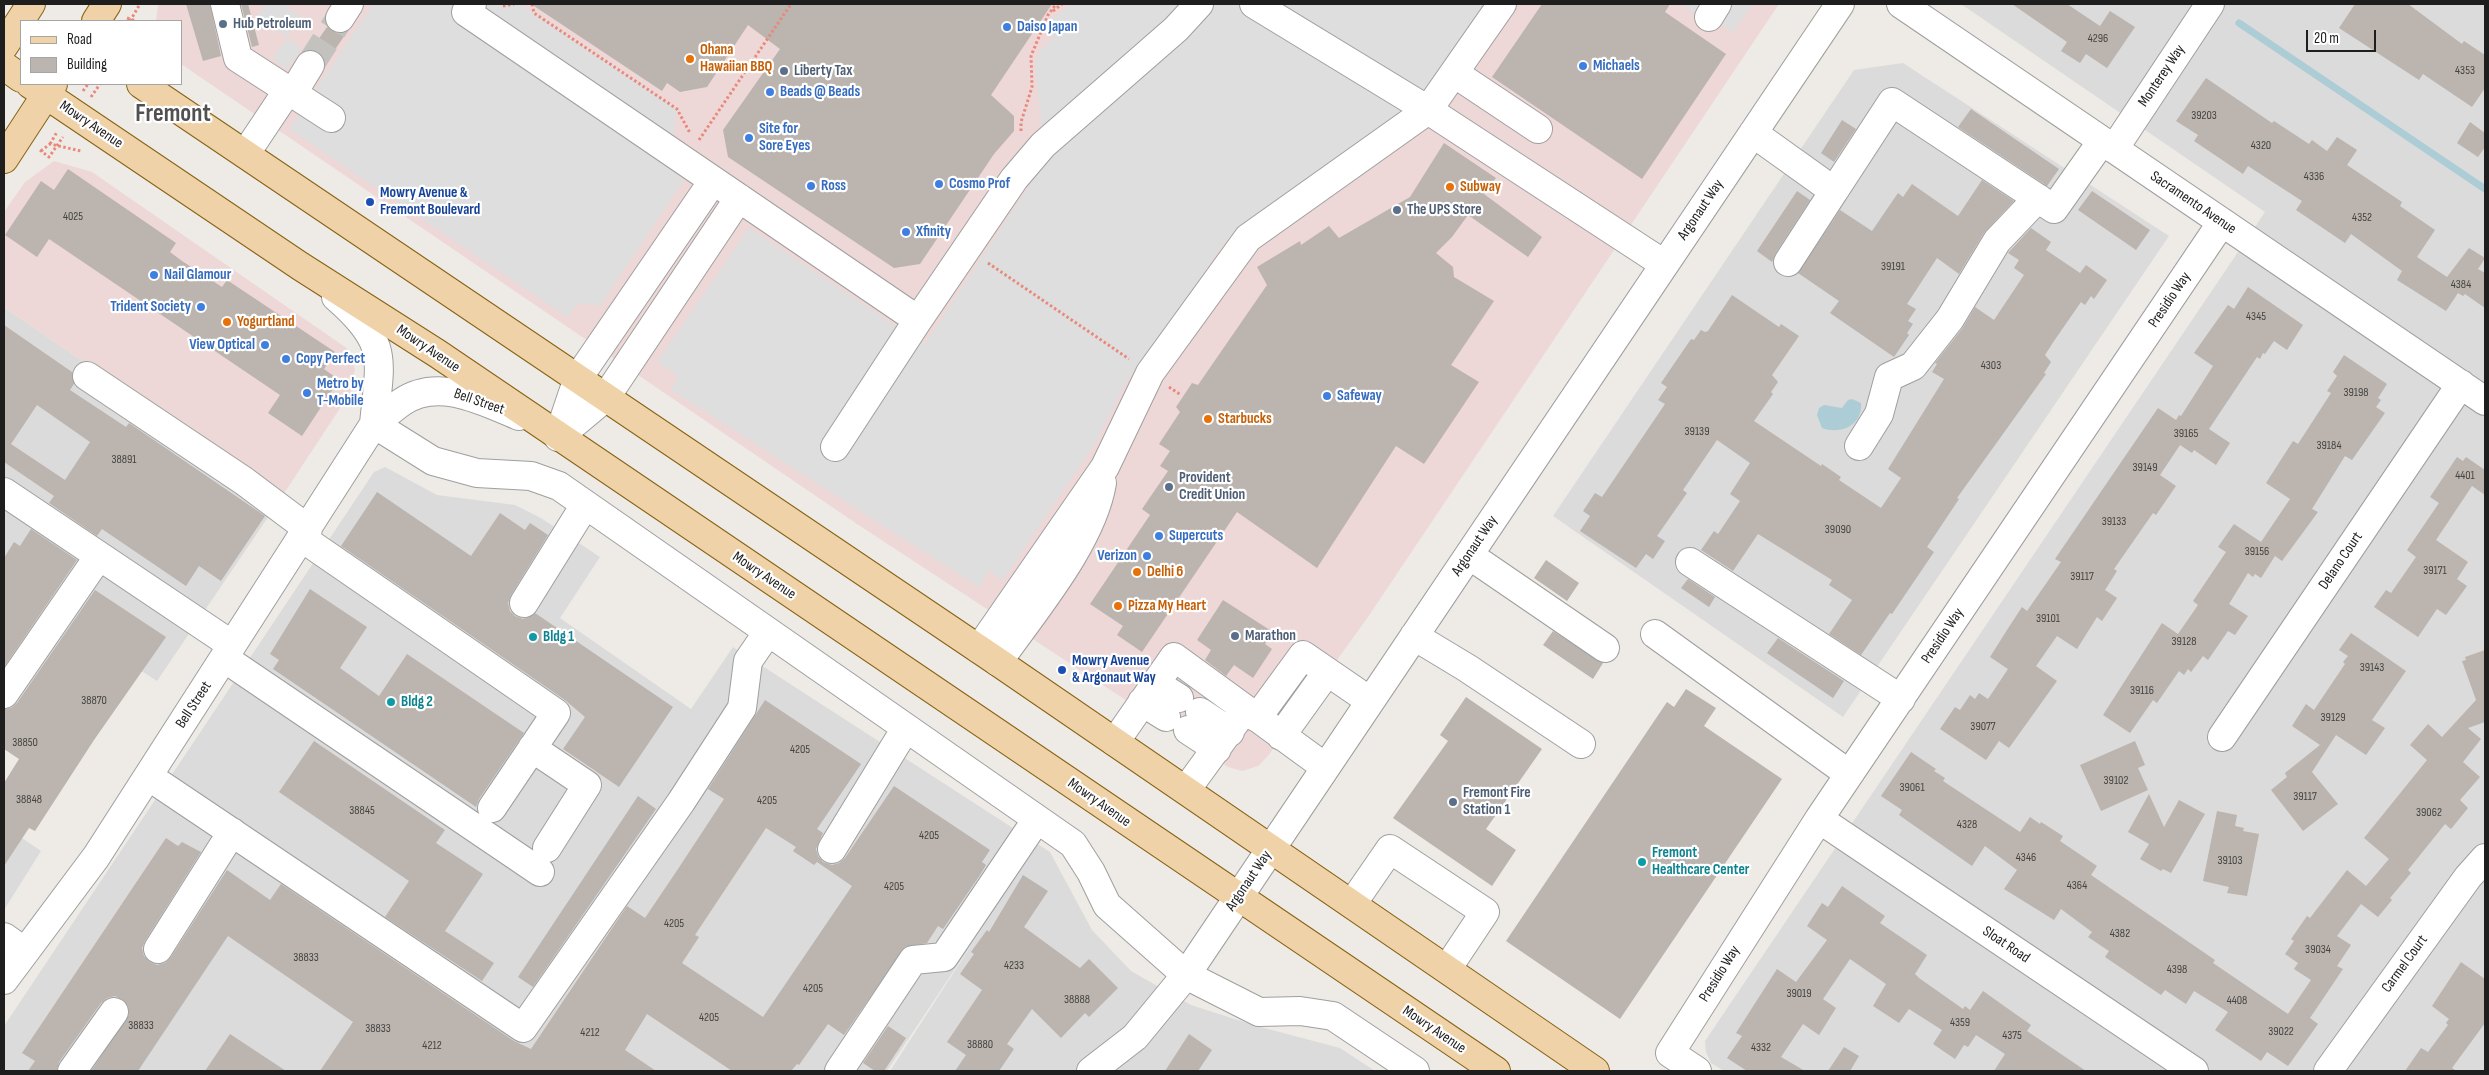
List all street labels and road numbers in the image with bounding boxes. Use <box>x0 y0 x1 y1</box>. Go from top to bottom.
street label: Monterey Way <box>2135 41 2189 111</box>
street label: Mowry Avenue <box>56 97 126 153</box>
street label: Sacramento Avenue <box>2147 168 2239 238</box>
street label: Argonaut Way <box>1674 176 1728 244</box>
street label: Presidio Way <box>2145 269 2195 331</box>
street label: Mowry Avenue <box>393 321 463 377</box>
street label: Bell Street <box>451 385 507 419</box>
street label: Argonaut Way <box>1448 512 1502 580</box>
street label: Delano Court <box>2315 529 2367 593</box>
street label: Mowry Avenue <box>729 548 799 604</box>
street label: Presidio Way <box>1918 605 1968 667</box>
street label: Bell Street <box>172 678 216 732</box>
street label: Mowry Avenue <box>1064 775 1134 831</box>
street label: Argonaut Way <box>1222 847 1276 915</box>
street label: Sloat Road <box>1979 923 2033 967</box>
street label: Carmel Court <box>2378 932 2432 996</box>
street label: Presidio Way <box>1696 942 1744 1006</box>
street label: Mowry Avenue <box>1399 1002 1469 1058</box>

